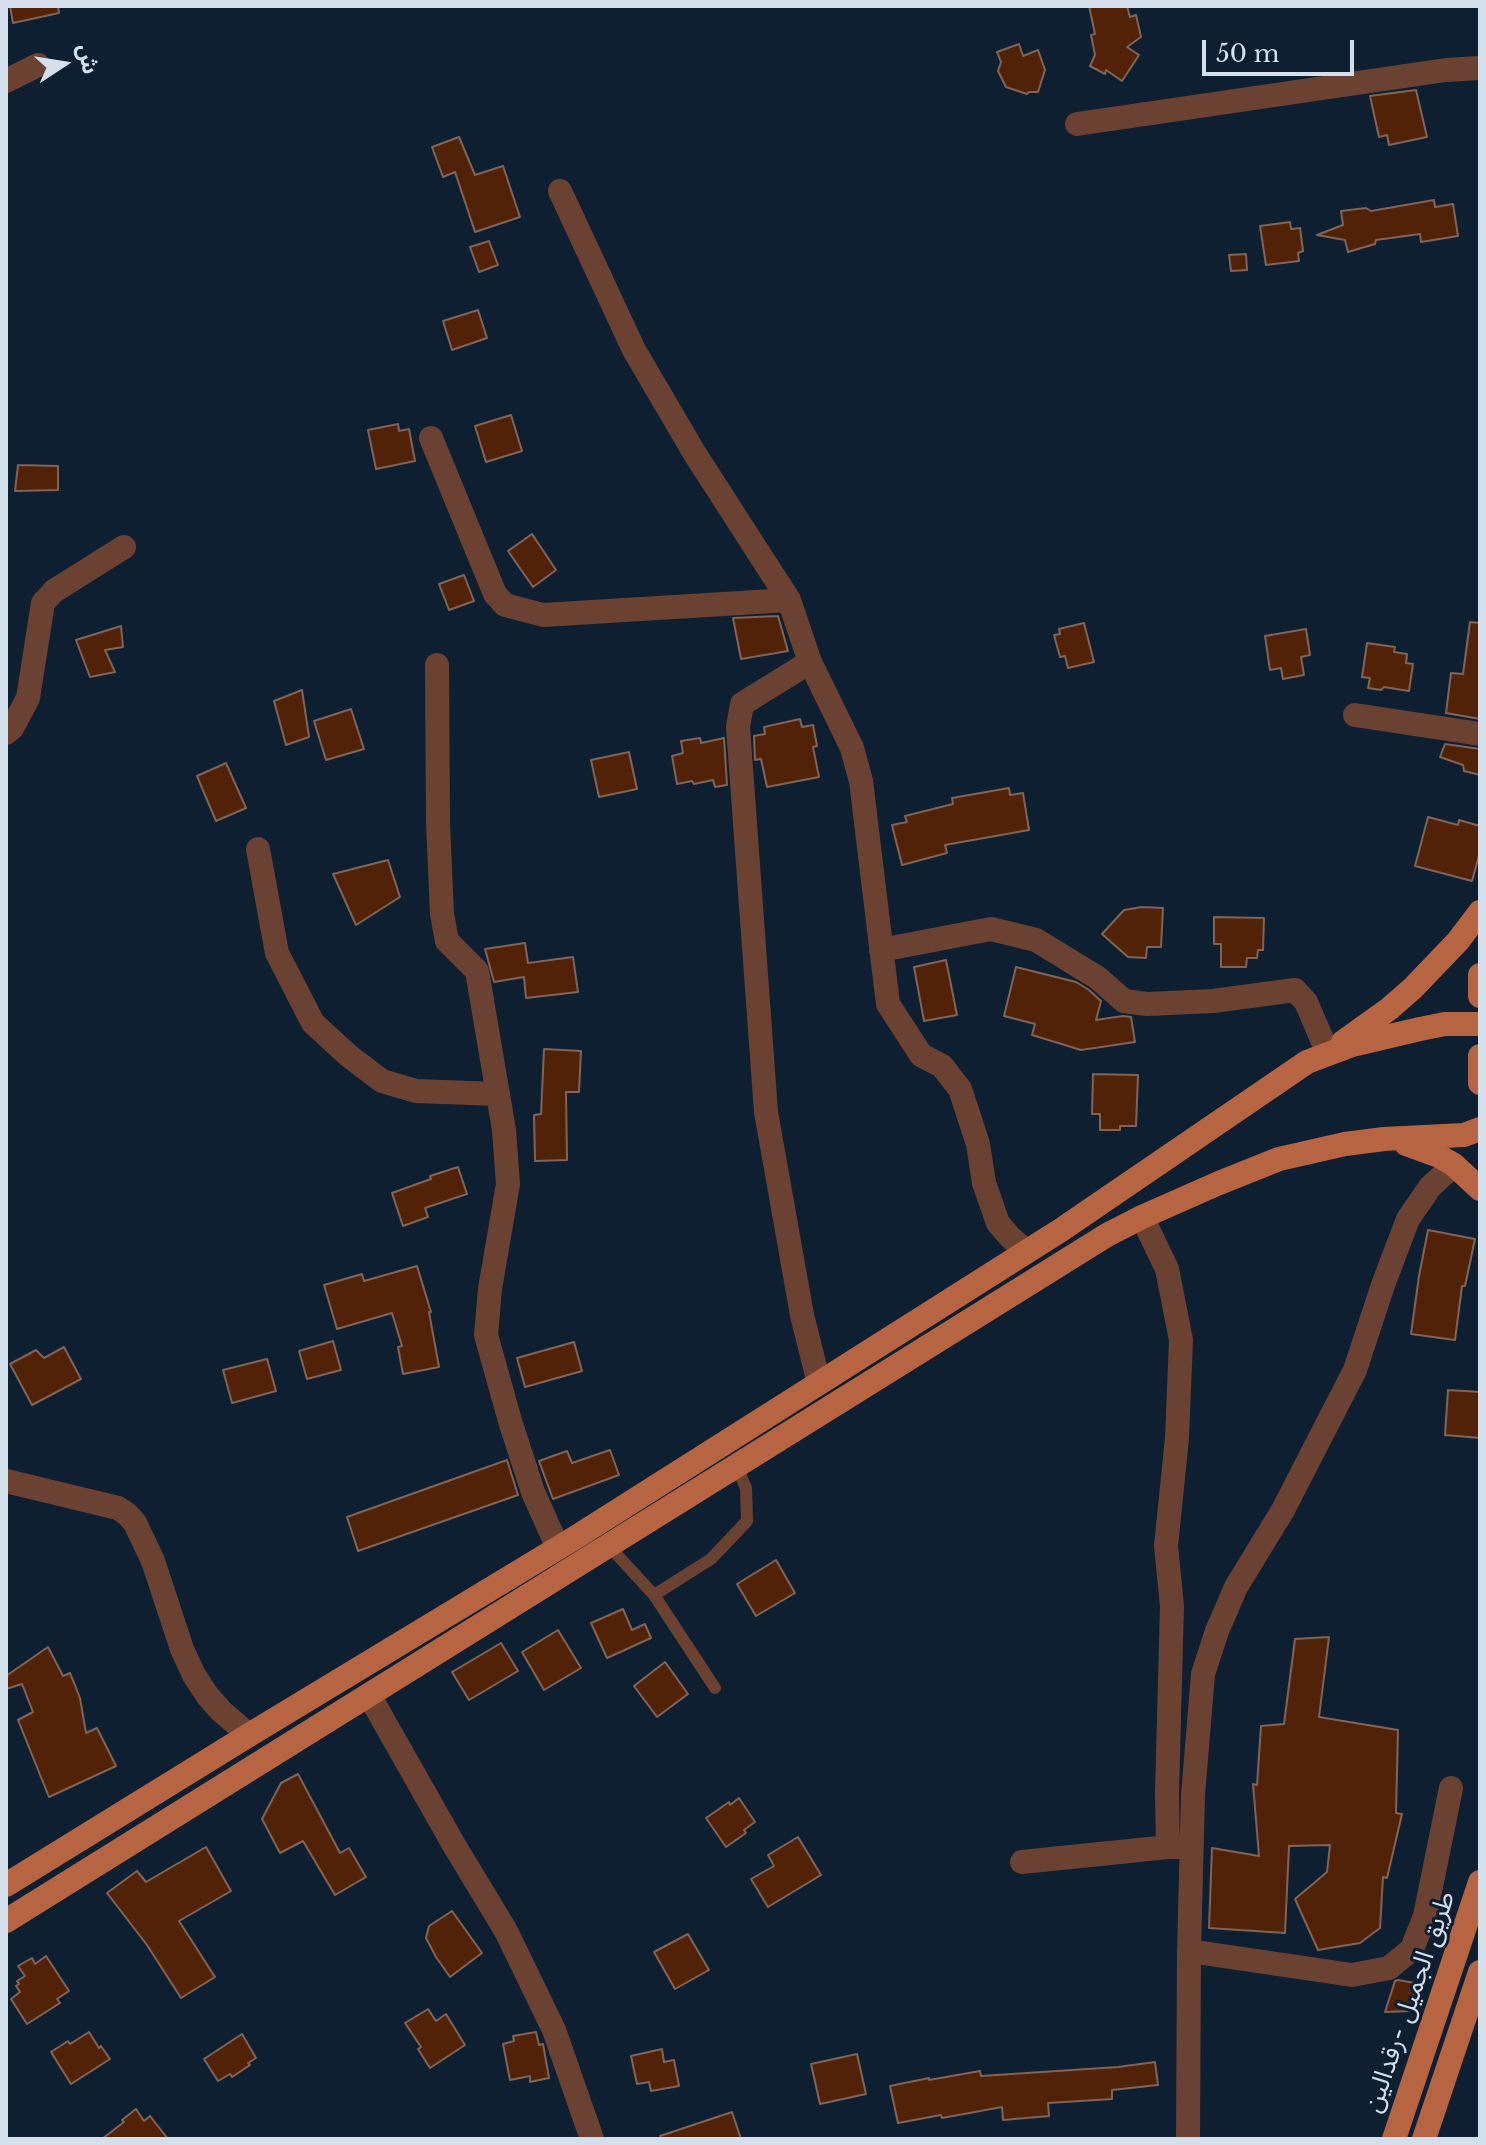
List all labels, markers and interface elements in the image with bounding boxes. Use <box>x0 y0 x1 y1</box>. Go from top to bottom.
north arrow <box>24 24 104 104</box>
scale bar <box>1206 24 1358 74</box>
text: 50 m <box>1216 39 1279 68</box>
text: ش <box>72 41 104 76</box>
street label: طريق الجميل -رقدالين <box>1357 1887 1463 2117</box>

